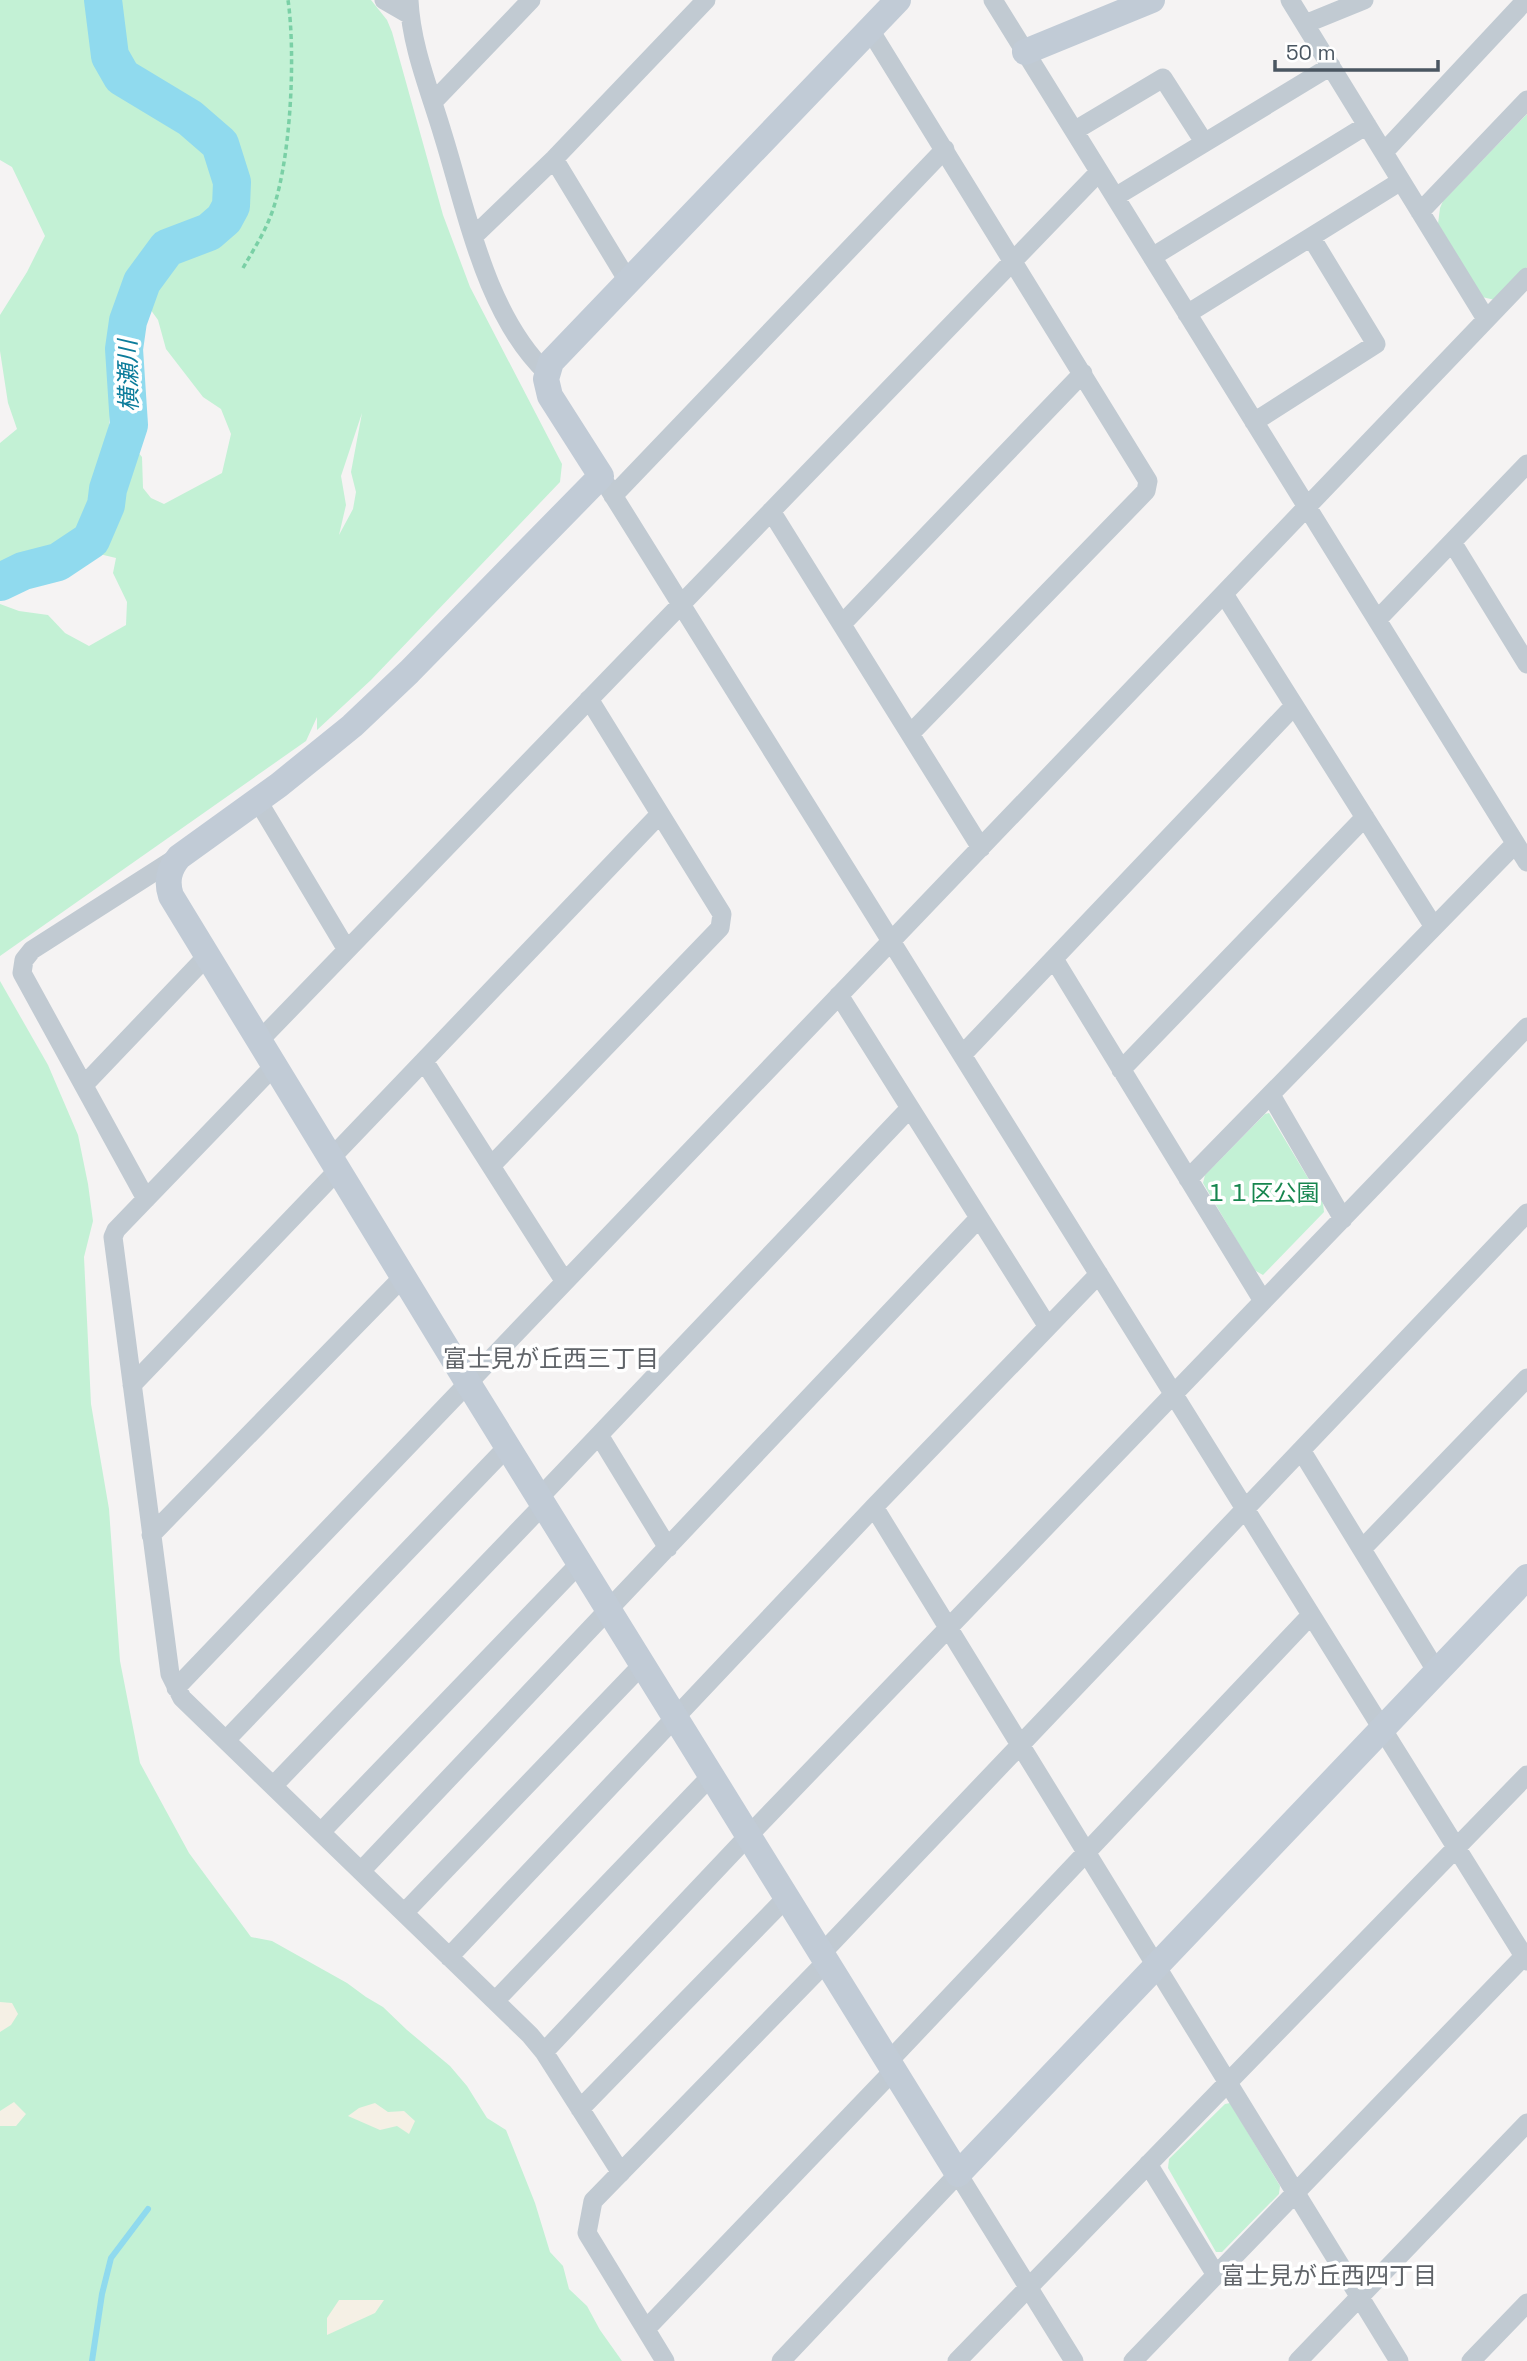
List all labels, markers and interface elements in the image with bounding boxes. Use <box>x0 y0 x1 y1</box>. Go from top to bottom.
scale bar <box>1275 28 1438 72</box>
text: 50 m <box>1286 39 1336 66</box>
water label: 横瀬川 <box>112 337 144 412</box>
park label: １１区公園 <box>1205 1178 1320 1208</box>
district label: 富士見が丘西三丁目 <box>443 1343 659 1374</box>
district label: 富士見が丘西四丁目 <box>1221 2260 1437 2291</box>

